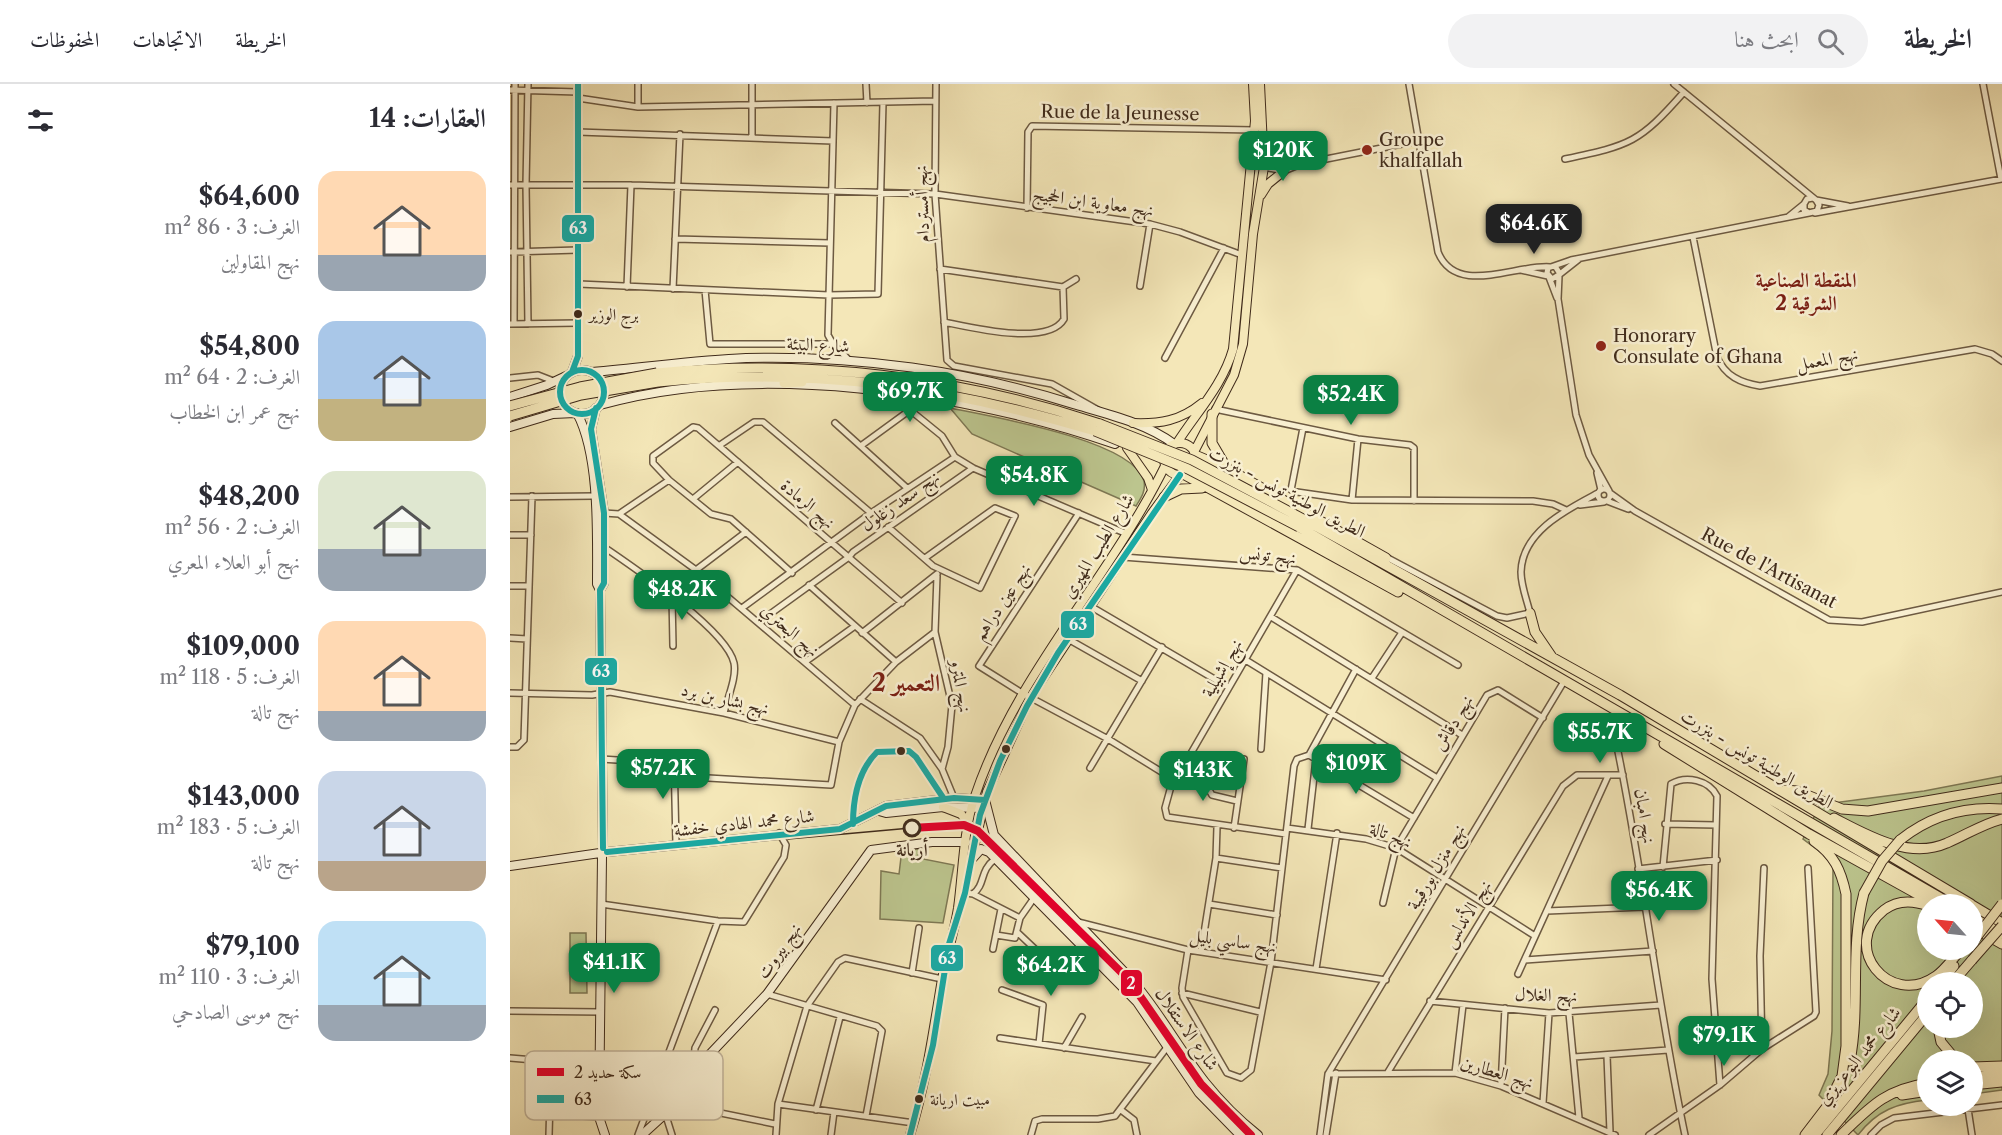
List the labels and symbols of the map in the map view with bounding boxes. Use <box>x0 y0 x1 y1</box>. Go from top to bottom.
street label: Rue de la Jeunesse <box>1040 101 1200 125</box>
place label: Groupe khalfallah <box>1379 129 1463 172</box>
pin: $120K <box>1241 131 1325 182</box>
marker: Groupe khalfallah <box>1360 143 1374 157</box>
street label: نهج أمستردام <box>908 165 939 243</box>
street label: نهج معاوية ابن الحجيج <box>1030 183 1155 226</box>
pin: $64.6K <box>1485 204 1583 255</box>
line badge: 63 <box>561 214 595 243</box>
text: 63 <box>569 218 587 238</box>
district label: المنقطة الصناعية الشرقية 2 <box>1755 268 1857 316</box>
place label: برج الوزير <box>587 304 639 329</box>
marker: برج الوزير <box>572 308 584 320</box>
place label: Honorary Consulate of Ghana <box>1613 325 1783 368</box>
street label: شارع البيئة <box>786 332 850 362</box>
marker: Honorary Consulate of Ghana <box>1594 339 1608 353</box>
street label: نهج المعمل <box>1794 343 1861 380</box>
pin: $69.7K <box>861 372 959 423</box>
pin: $52.4K <box>1302 375 1400 426</box>
street label: الطريق الوطنية تونس - بنزرت <box>1204 441 1369 544</box>
pin: $54.8K <box>985 456 1083 507</box>
street label: نهج سعد زغلول <box>856 466 947 540</box>
street label: نهج الرمادة <box>773 474 840 537</box>
street label: شارع الطيب المهيري <box>1057 490 1142 604</box>
street label: Rue de l'Artisanat <box>1697 523 1841 613</box>
street label: نهج تونس <box>1238 541 1297 574</box>
street label: نهج عين دراهم <box>968 559 1041 648</box>
pin: $48.2K <box>633 570 731 621</box>
street label: نهج البحتري <box>753 599 824 665</box>
line badge: 63 <box>1060 610 1095 639</box>
text: 63 <box>1069 614 1087 634</box>
street label: نهج إشبيلية <box>1197 635 1252 704</box>
street label: نهج المترو <box>941 656 976 715</box>
line badge: 63 <box>584 657 618 686</box>
text: 63 <box>592 661 610 681</box>
district label: التعمير 2 <box>872 668 940 697</box>
street label: نهج بشار بن برد <box>678 678 771 725</box>
street label: نهج دقاش <box>1428 691 1482 757</box>
street label: الطريق الوطنية تونس - بنزرت <box>1676 705 1837 814</box>
pin: $55.7K <box>1551 713 1649 764</box>
unlabelled marker <box>1000 743 1012 755</box>
pin: $109K <box>1314 744 1398 795</box>
unlabelled marker <box>895 745 907 757</box>
pin: $57.2K <box>614 749 712 800</box>
pin: $143K <box>1161 751 1245 802</box>
street label: نهج امبان <box>1625 787 1660 846</box>
street label: شارع محمد الهادي خفشة <box>673 805 816 845</box>
street label: نهج تالة <box>1364 816 1415 858</box>
marker: أريانة <box>903 819 921 837</box>
street label: نهج منزل بورقيبة <box>1402 820 1474 916</box>
place label: أريانة <box>896 837 928 861</box>
pin: $56.4K <box>1610 871 1708 922</box>
street label: نهج الأندلس <box>1436 875 1501 955</box>
north arrow <box>1917 894 1983 960</box>
street label: نهج بيروت <box>752 919 810 986</box>
street label: نهج ساسي بليل <box>1187 924 1278 964</box>
pin: $41.1K <box>565 943 663 994</box>
line badge: 63 <box>930 944 964 972</box>
pin: $64.2K <box>1002 946 1100 997</box>
text: 63 <box>938 948 956 968</box>
line badge: 2 <box>1120 969 1143 997</box>
text: 2 <box>1126 973 1136 993</box>
street label: شارع الاستقلال <box>1147 983 1224 1077</box>
street label: نهج الغلال <box>1514 983 1578 1012</box>
street label: شارع محمد البوعزيزي <box>1812 1002 1909 1112</box>
pin: $79.1K <box>1675 1016 1773 1067</box>
legend <box>525 1051 723 1120</box>
street label: نهج العطارين <box>1456 1051 1536 1098</box>
text: سكة حديد 2 <box>574 1062 641 1082</box>
text: 63 <box>574 1089 592 1109</box>
place label: مبيت اريانة <box>930 1089 990 1110</box>
marker: مبيت اريانة <box>913 1093 925 1105</box>

